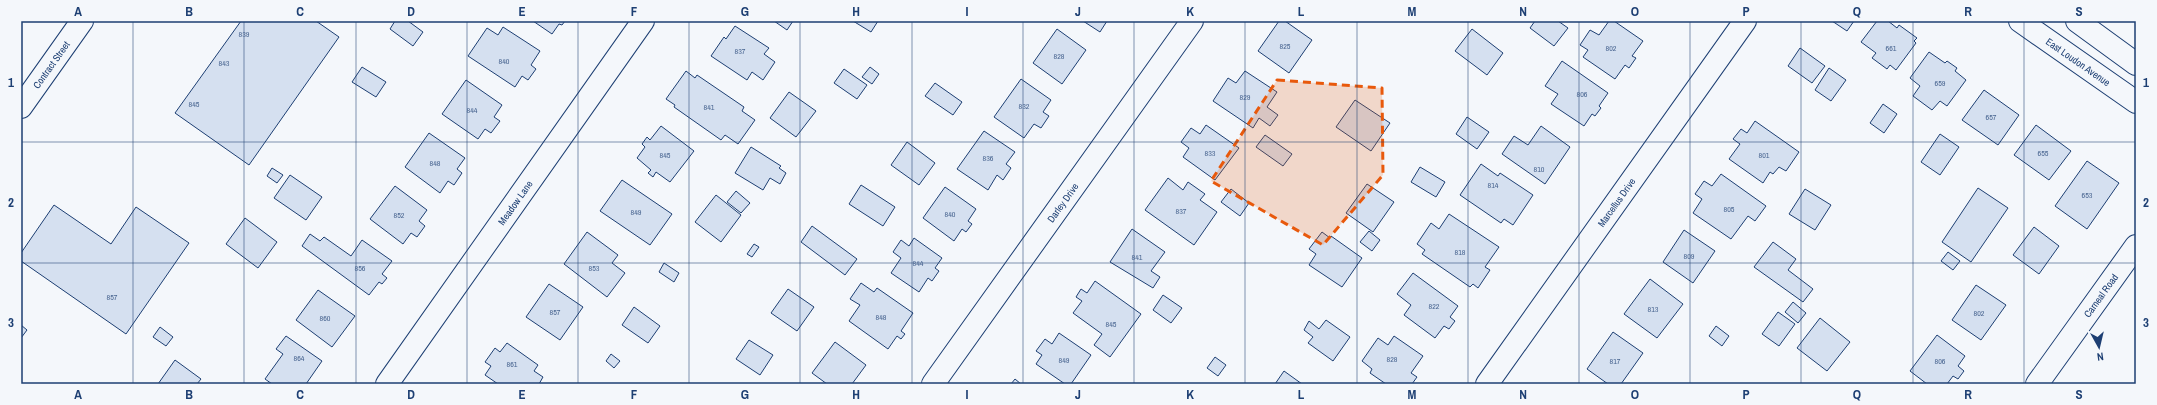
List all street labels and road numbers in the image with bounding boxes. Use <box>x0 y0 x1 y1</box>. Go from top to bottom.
street label: East Loudon Avenue <box>2043 35 2113 89</box>
street label: Contract Street <box>30 38 73 91</box>
street label: Marcellus Drive <box>1595 175 1639 230</box>
street label: Meadow Lane <box>495 178 536 228</box>
street label: Darley Drive <box>1044 180 1082 225</box>
street label: Carneal Road <box>2081 271 2121 320</box>

